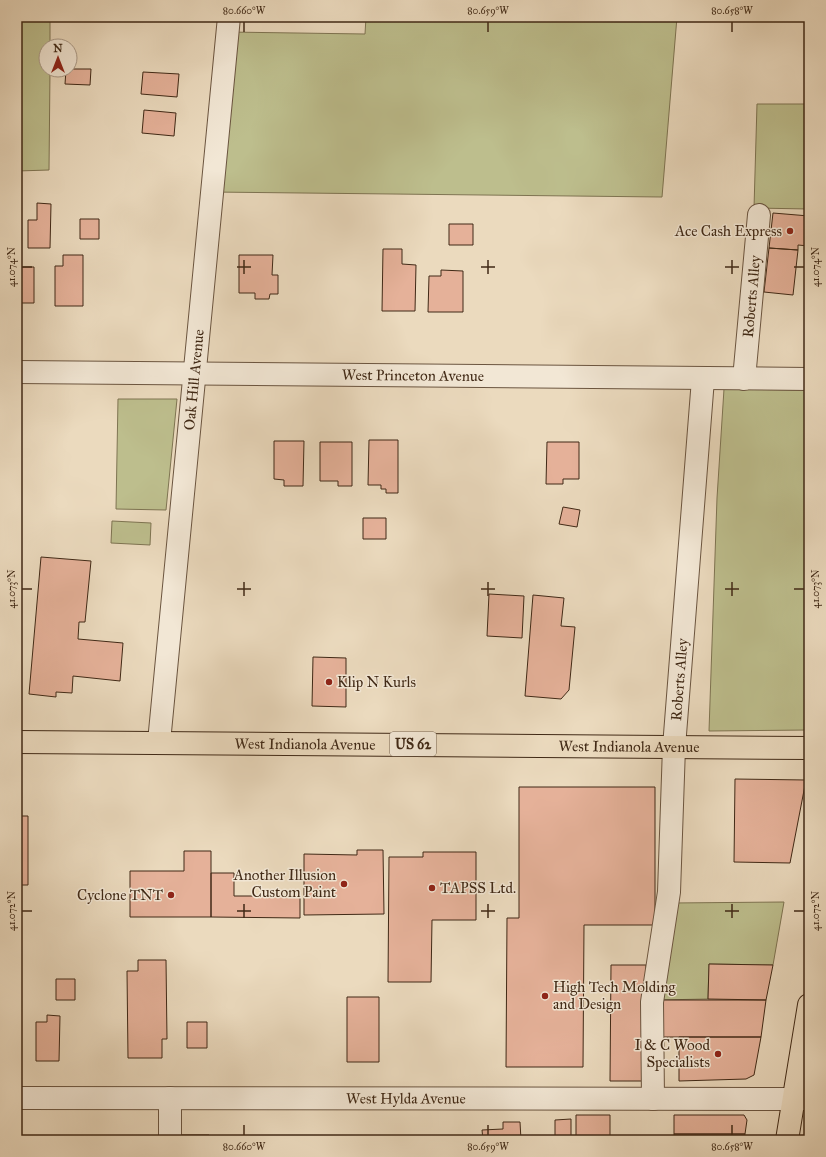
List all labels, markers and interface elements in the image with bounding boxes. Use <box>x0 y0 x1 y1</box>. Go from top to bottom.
text: 80.660°W <box>223 5 266 17</box>
text: 80.659°W <box>467 5 509 17</box>
text: 80.658°W <box>711 5 753 17</box>
north arrow <box>38 38 78 78</box>
text: N <box>53 42 63 55</box>
place label: Ace Cash Express <box>674 222 782 240</box>
marker: Ace Cash Express <box>785 226 795 236</box>
text: 41.074°N <box>6 246 18 287</box>
text: 41.074°N <box>810 246 822 287</box>
street label: Roberts Alley <box>739 253 764 338</box>
street label: Oak Hill Avenue <box>180 328 208 431</box>
street label: West Princeton Avenue <box>342 366 484 385</box>
text: 41.073°N <box>6 569 18 608</box>
text: 41.073°N <box>810 569 822 608</box>
street label: Roberts Alley <box>667 637 692 722</box>
place label: Klip N Kurls <box>337 673 416 691</box>
marker: Klip N Kurls <box>324 677 334 687</box>
road number: US 62 <box>390 732 436 756</box>
street label: West Indianola Avenue <box>234 735 376 754</box>
street label: West Indianola Avenue <box>558 737 700 756</box>
place label: Another Illusion Custom Paint <box>233 866 337 901</box>
marker: Another Illusion Custom Paint <box>339 879 349 889</box>
place label: TAPSS Ltd. <box>440 879 516 897</box>
marker: TAPSS Ltd. <box>427 883 437 893</box>
place label: Cyclone TNT <box>77 886 163 904</box>
marker: Cyclone TNT <box>166 890 176 900</box>
text: 41.072°N <box>6 891 18 931</box>
text: 41.072°N <box>810 891 822 931</box>
place label: High Tech Molding and Design <box>553 978 677 1013</box>
marker: High Tech Molding and Design <box>540 991 550 1001</box>
place label: I & C Wood Specialists <box>634 1036 710 1071</box>
marker: I & C Wood Specialists <box>713 1049 723 1059</box>
street label: West Hylda Avenue <box>346 1089 466 1108</box>
text: 80.660°W <box>223 1141 266 1153</box>
text: 80.659°W <box>467 1141 509 1153</box>
text: 80.658°W <box>711 1141 753 1153</box>

